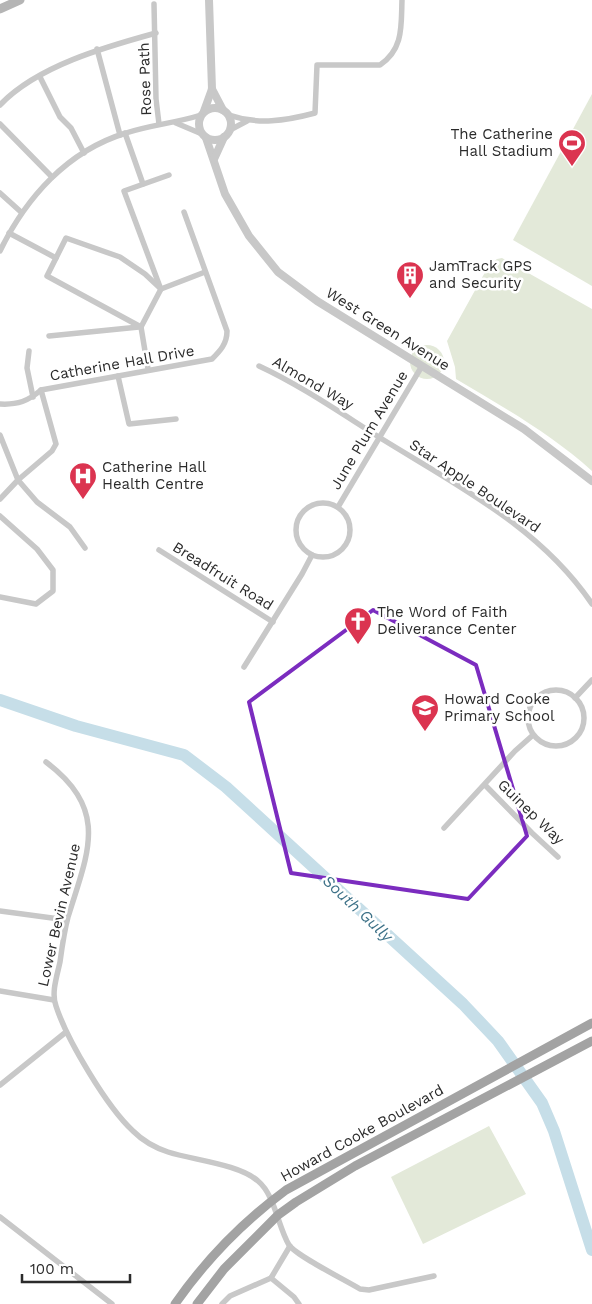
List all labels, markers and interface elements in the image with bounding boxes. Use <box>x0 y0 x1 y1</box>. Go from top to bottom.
street label: Rose Path <box>135 42 155 116</box>
place label: The Catherine Hall Stadium <box>450 125 553 160</box>
sports icon: The Catherine Hall Stadium <box>557 128 587 167</box>
place label: JamTrack GPS and Security <box>429 257 532 292</box>
building icon: JamTrack GPS and Security <box>395 260 425 299</box>
street label: West Green Avenue <box>323 284 453 374</box>
street label: Catherine Hall Drive <box>48 341 196 385</box>
street label: Almond Way <box>269 352 357 414</box>
street label: June Plum Avenue <box>326 367 412 493</box>
street label: Star Apple Boulevard <box>406 435 544 537</box>
place label: Catherine Hall Health Centre <box>102 458 207 493</box>
hospital icon: Catherine Hall Health Centre <box>68 461 98 500</box>
street label: Breadfruit Road <box>169 538 277 614</box>
place label: The Word of Faith Deliverance Center <box>377 603 517 638</box>
church icon: The Word of Faith Deliverance Center <box>343 606 373 645</box>
place label: Howard Cooke Primary School <box>444 690 555 725</box>
school or university icon: Howard Cooke Primary School <box>410 693 440 732</box>
street label: Guinep Way <box>494 776 568 848</box>
street label: Lower Bevin Avenue <box>34 842 84 988</box>
water label: South Gully <box>319 871 397 946</box>
street label: Howard Cooke Boulevard <box>277 1081 447 1185</box>
scale bar <box>22 1252 130 1284</box>
text: 100 m <box>30 1260 74 1278</box>

